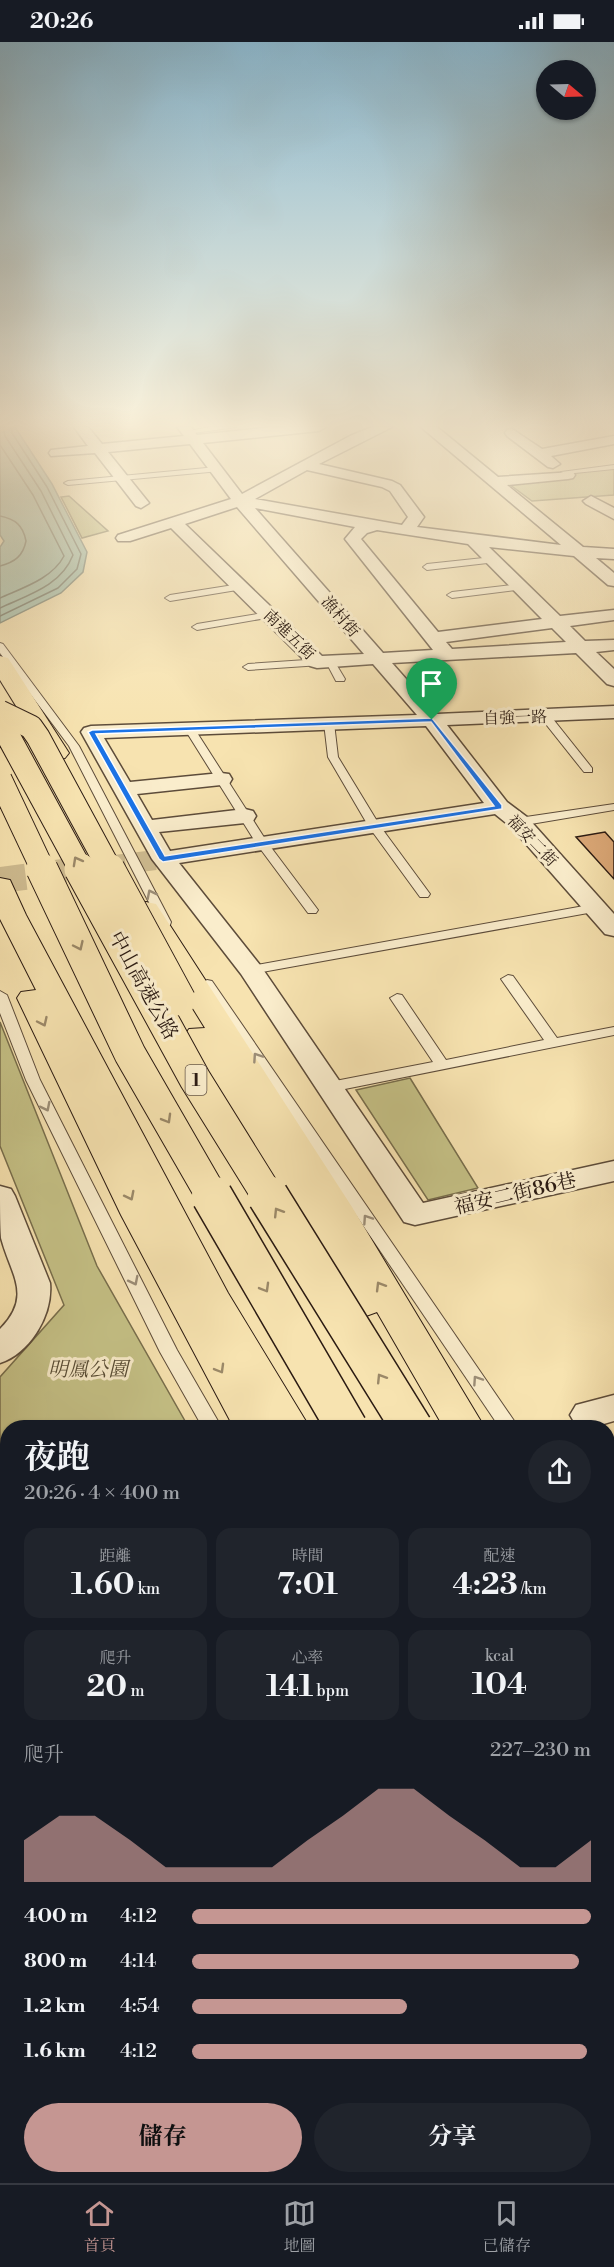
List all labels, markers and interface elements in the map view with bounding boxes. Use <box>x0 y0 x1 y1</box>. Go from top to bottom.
text: 20:26 <box>30 8 93 35</box>
north arrow <box>536 60 596 120</box>
map controls <box>536 60 596 120</box>
street label: 漁村街 <box>317 592 364 641</box>
street label: 南進五街 <box>259 605 319 664</box>
pin <box>406 658 457 720</box>
icon: arrive <box>415 667 448 700</box>
street label: 自強一路 <box>483 707 547 729</box>
street label: 福安二街 <box>503 811 562 871</box>
one-way arrow <box>73 857 84 868</box>
one-way arrow <box>146 890 158 901</box>
street label: 中山高速公路 <box>103 927 183 1044</box>
one-way arrow <box>71 939 83 950</box>
one-way arrow <box>36 1015 48 1026</box>
one-way arrow <box>253 1053 264 1064</box>
road number: 1 <box>186 1065 206 1095</box>
one-way arrow <box>39 1101 51 1112</box>
one-way arrow <box>160 1113 171 1123</box>
street label: 福安二街86巷 <box>452 1168 579 1221</box>
one-way arrow <box>123 1190 134 1201</box>
one-way arrow <box>275 1208 286 1219</box>
one-way arrow <box>363 1214 374 1225</box>
one-way arrow <box>126 1275 138 1286</box>
one-way arrow <box>258 1282 269 1292</box>
one-way arrow <box>376 1282 388 1292</box>
park label: 明鳳公園 <box>48 1358 131 1383</box>
one-way arrow <box>213 1363 224 1373</box>
one-way arrow <box>376 1374 388 1384</box>
one-way arrow <box>473 1375 484 1386</box>
text: 夜跑 <box>24 1438 90 1479</box>
button: share <box>528 1440 591 1503</box>
text: 20:26 · 4 × 400 m <box>24 1481 180 1506</box>
text: 距離 <box>99 1546 132 1566</box>
text: 時間 <box>291 1546 324 1566</box>
text: 配速 <box>483 1546 516 1566</box>
text: 1.60 <box>71 1566 134 1604</box>
text: 7:01 <box>277 1566 338 1604</box>
text: 4:23 <box>453 1566 518 1604</box>
text: km <box>134 1579 160 1599</box>
text: /km <box>518 1579 546 1599</box>
text: kcal <box>485 1646 514 1666</box>
text: 爬升 <box>99 1648 132 1668</box>
text: 心率 <box>291 1648 324 1668</box>
text: 104 <box>472 1666 527 1704</box>
text: 20 <box>87 1668 127 1706</box>
text: 141 <box>266 1668 313 1706</box>
text: m <box>127 1681 144 1701</box>
text: bpm <box>313 1681 349 1701</box>
text: 227–230 m <box>490 1738 591 1763</box>
text: 爬升 <box>24 1743 64 1768</box>
text: 400 m <box>24 1904 88 1929</box>
text: 4:12 <box>120 1904 157 1929</box>
text: 800 m <box>24 1949 87 1974</box>
text: 4:14 <box>120 1949 156 1974</box>
text: 1.2 km <box>24 1994 86 2019</box>
text: 4:54 <box>120 1994 160 2019</box>
text: 1.6 km <box>24 2039 86 2064</box>
text: 4:12 <box>120 2039 157 2064</box>
button: 儲存 <box>24 2103 302 2172</box>
button: 分享 <box>314 2103 591 2172</box>
tab: 首頁 <box>83 2197 116 2256</box>
tab: 地圖 <box>283 2197 316 2256</box>
tab: 已儲存 <box>483 2197 531 2256</box>

